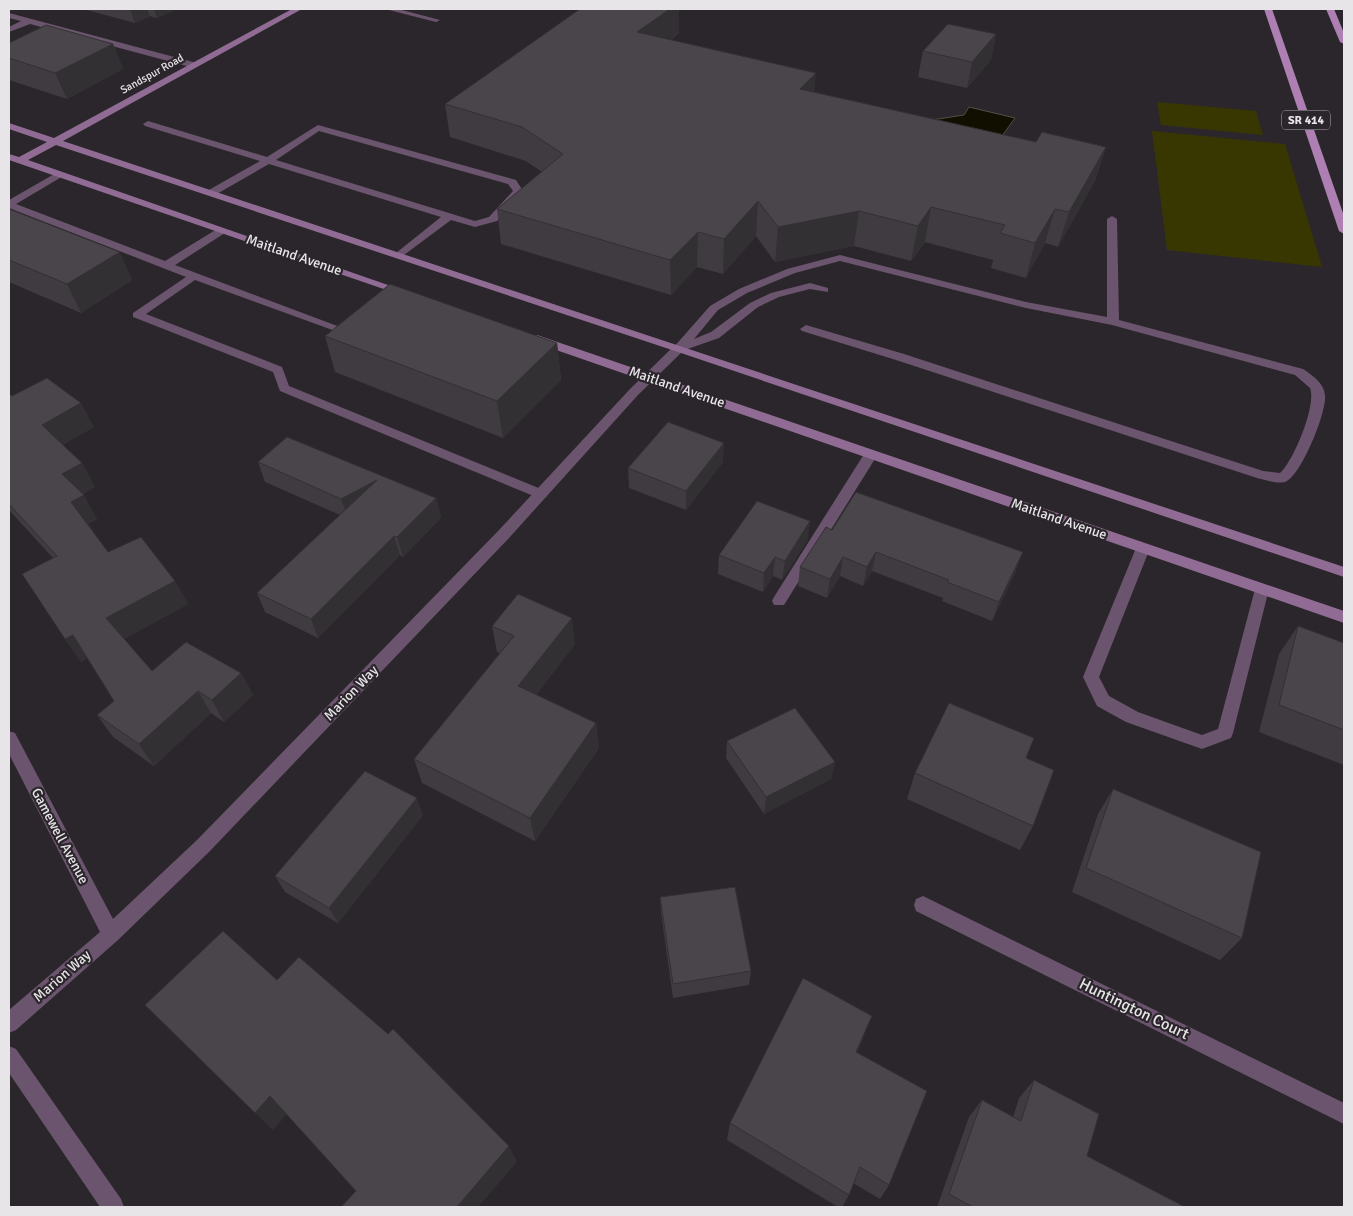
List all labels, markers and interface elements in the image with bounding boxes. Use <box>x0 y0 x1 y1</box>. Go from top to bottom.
street label: Sandspur Road <box>118 51 186 97</box>
road number: SR 414 <box>1282 110 1330 130</box>
street label: Maitland Avenue <box>244 231 344 279</box>
street label: Maitland Avenue <box>627 363 727 411</box>
street label: Maitland Avenue <box>1009 495 1109 543</box>
street label: Marion Way <box>320 661 382 724</box>
street label: Gamewell Avenue <box>28 785 92 887</box>
street label: Marion Way <box>30 946 94 1006</box>
street label: Huntington Court <box>1076 974 1193 1044</box>

